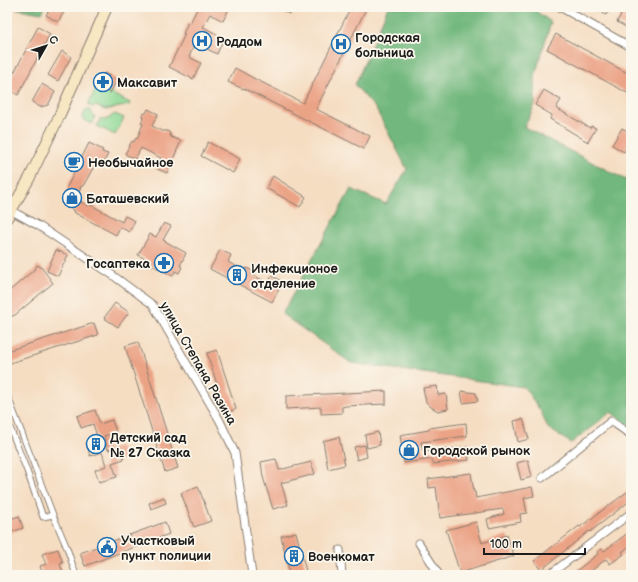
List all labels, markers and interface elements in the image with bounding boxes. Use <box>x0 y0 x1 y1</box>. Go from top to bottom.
north arrow <box>26 26 66 66</box>
hospital icon: Роддом <box>191 30 213 52</box>
place label: Городская больница <box>355 30 420 61</box>
text: С <box>46 33 61 47</box>
hospital icon: Городская больница <box>330 33 352 55</box>
place label: Роддом <box>216 34 263 50</box>
pharmacy icon: Максавит <box>92 71 114 93</box>
place label: Максавит <box>117 75 178 91</box>
cafe icon: Необычайное <box>63 151 85 173</box>
place label: Необычайное <box>88 155 174 171</box>
shop icon: Баташевский <box>61 187 83 209</box>
place label: Баташевский <box>86 191 169 207</box>
pharmacy icon: Госаптека <box>153 252 175 274</box>
place label: Госаптека <box>86 256 150 272</box>
place label: Инфекционое отделение <box>251 261 338 292</box>
building icon: Инфекционое отделение <box>226 264 248 286</box>
street label: улица Степана Разина <box>156 299 240 428</box>
place label: Детский сад № 27 Сказка <box>110 430 191 461</box>
building icon: Детский сад № 27 Сказка <box>85 433 107 455</box>
shop icon: Городской рынок <box>398 439 420 461</box>
place label: Городской рынок <box>423 443 531 459</box>
scale bar <box>484 530 585 556</box>
place label: Участковый пункт полиции <box>121 533 211 564</box>
public building icon: Участковый пункт полиции <box>96 536 118 558</box>
text: 100 m <box>490 537 522 552</box>
building icon: Военкомат <box>283 545 305 567</box>
place label: Военкомат <box>308 549 375 565</box>

